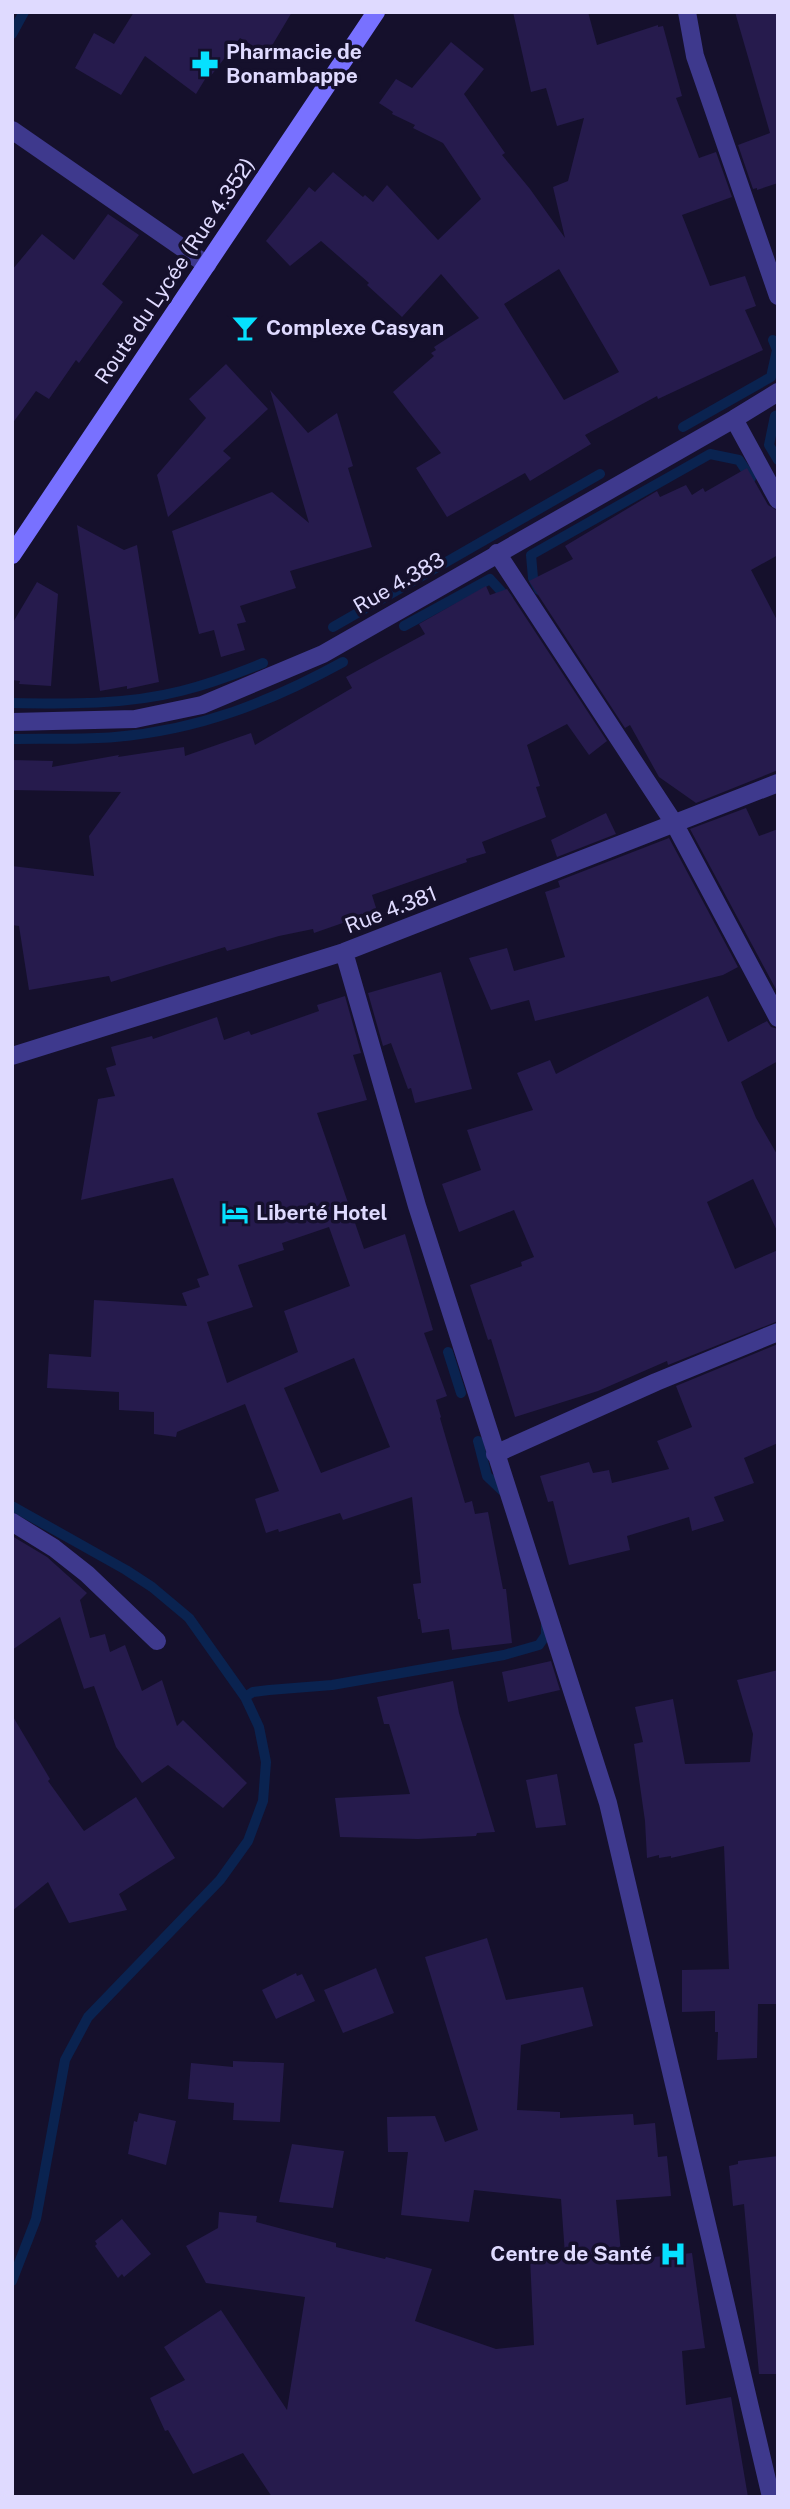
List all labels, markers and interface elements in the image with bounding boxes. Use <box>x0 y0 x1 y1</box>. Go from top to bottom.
place label: Pharmacie de Bonambappe <box>226 39 362 88</box>
pharmacy icon: Pharmacie de Bonambappe <box>190 49 220 79</box>
street label: Route du Lycée (Rue 4.352) <box>89 153 260 389</box>
bar icon: Complexe Casyan <box>230 313 260 343</box>
place label: Complexe Casyan <box>266 315 444 340</box>
street label: Rue 4.383 <box>349 547 449 619</box>
street label: Rue 4.381 <box>341 881 440 938</box>
hotel icon: Liberté Hotel <box>220 1198 250 1228</box>
place label: Liberté Hotel <box>256 1200 388 1225</box>
hospital icon: Centre de Santé <box>658 2239 688 2269</box>
place label: Centre de Santé <box>490 2241 652 2266</box>

